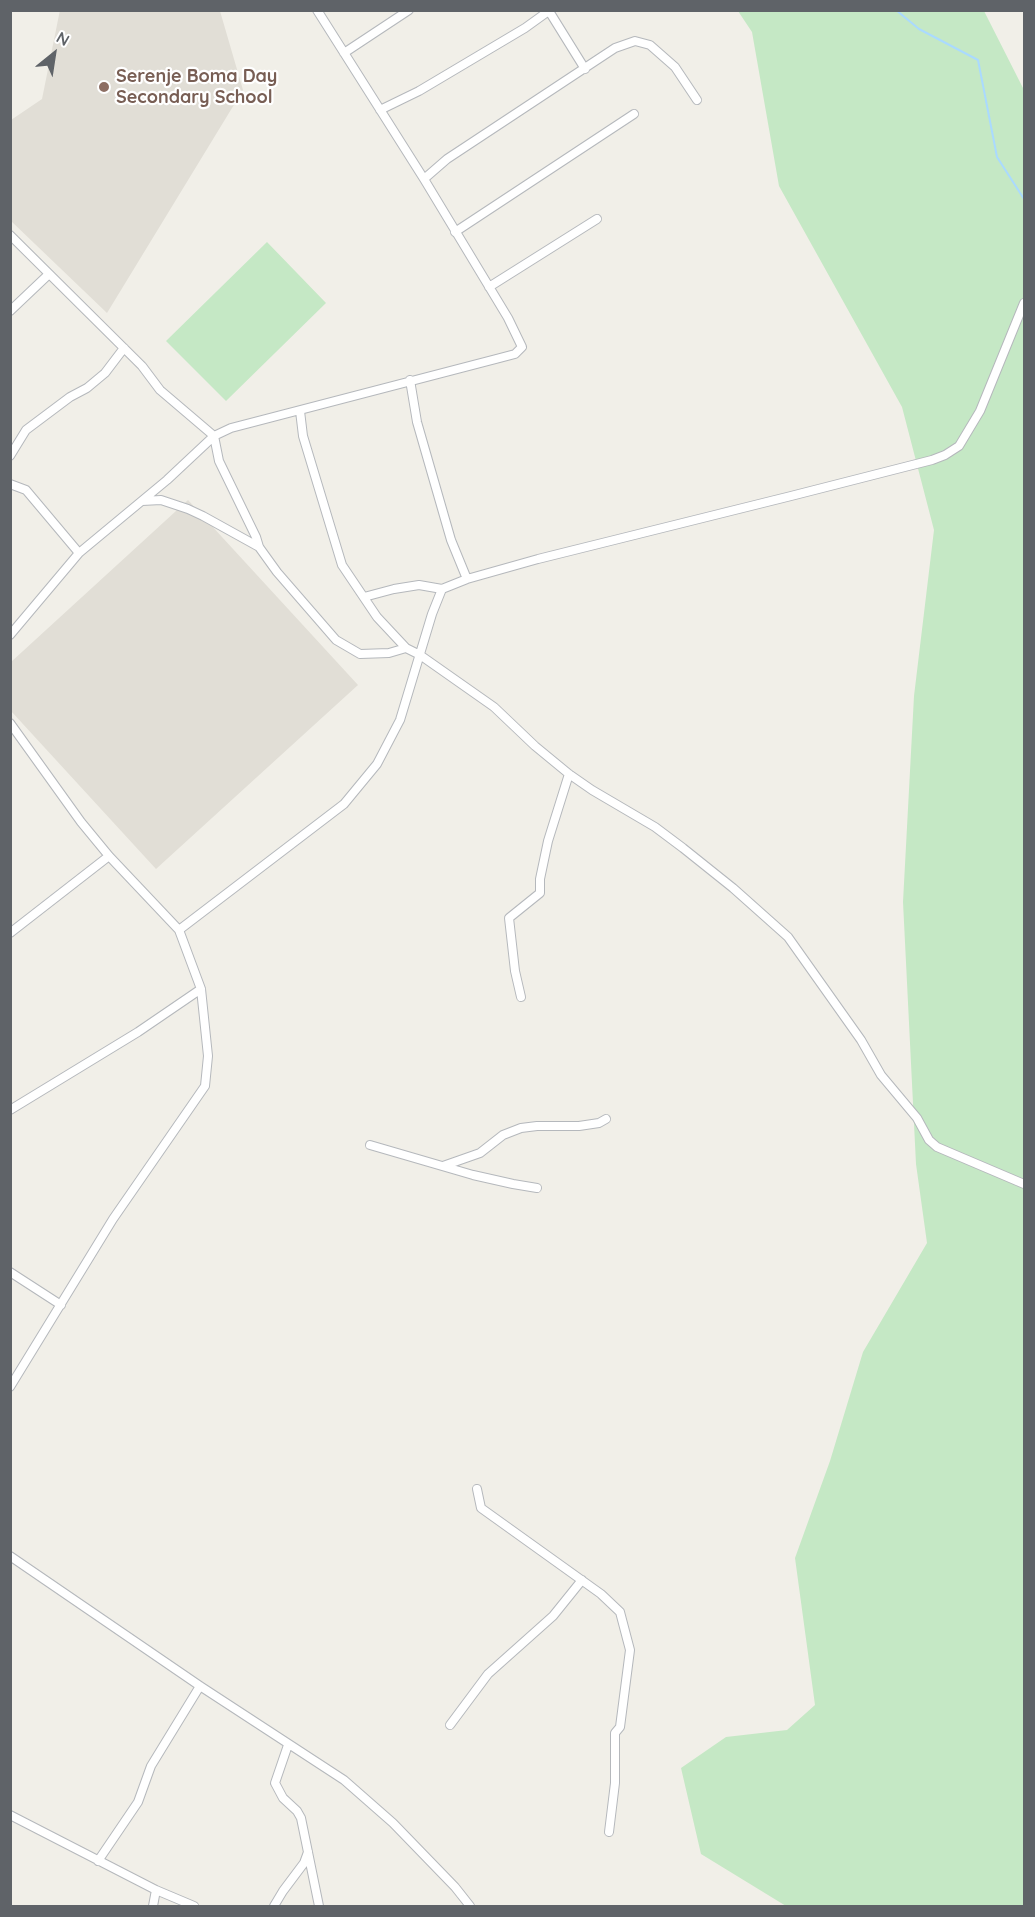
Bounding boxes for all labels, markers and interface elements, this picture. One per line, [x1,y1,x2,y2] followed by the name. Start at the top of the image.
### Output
[24,24,84,84] north arrow
[53,27,73,50] text: N
[116,66,277,109] place label: Serenje Boma Day Secondary School
[97,80,111,94] marker: Serenje Boma Day Secondary School

